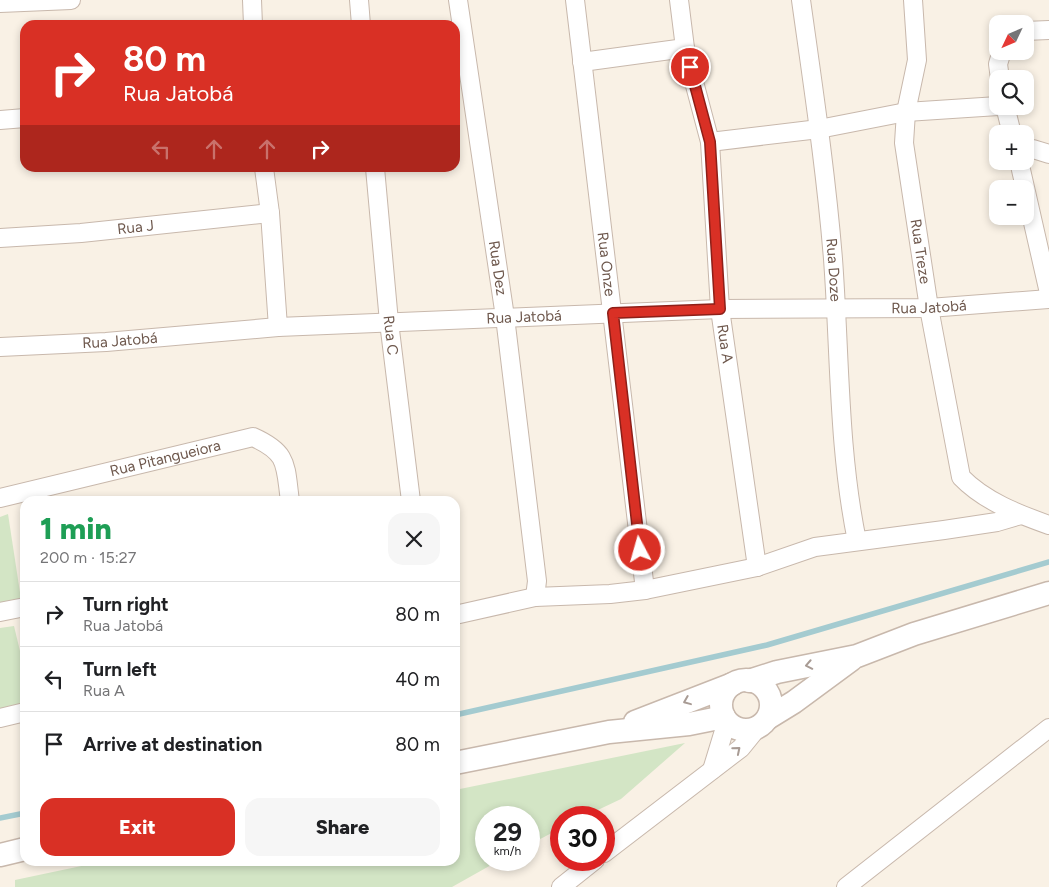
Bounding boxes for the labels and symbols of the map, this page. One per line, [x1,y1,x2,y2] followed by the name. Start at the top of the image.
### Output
[989,15,1034,60] north arrow
[669,46,711,88] pin
[116,216,155,238] street label: Rua J
[907,218,934,285] street label: Rua Treze
[594,231,619,297] street label: Rua Onze
[822,237,845,302] street label: Rua Doze
[485,240,511,297] street label: Rua Dez
[891,296,967,317] street label: Rua Jatobá
[486,306,562,328] street label: Rua Jatobá
[379,315,402,356] street label: Rua C
[713,323,737,364] street label: Rua A
[82,329,158,352] street label: Rua Jatobá
[108,436,222,480] street label: Rua Pitangueiora
[613,523,665,575] position arrow
[805,660,813,670] one-way arrow
[684,695,692,705] one-way arrow
[732,747,741,756] one-way arrow
[550,806,615,871] speed limit sign: 30

